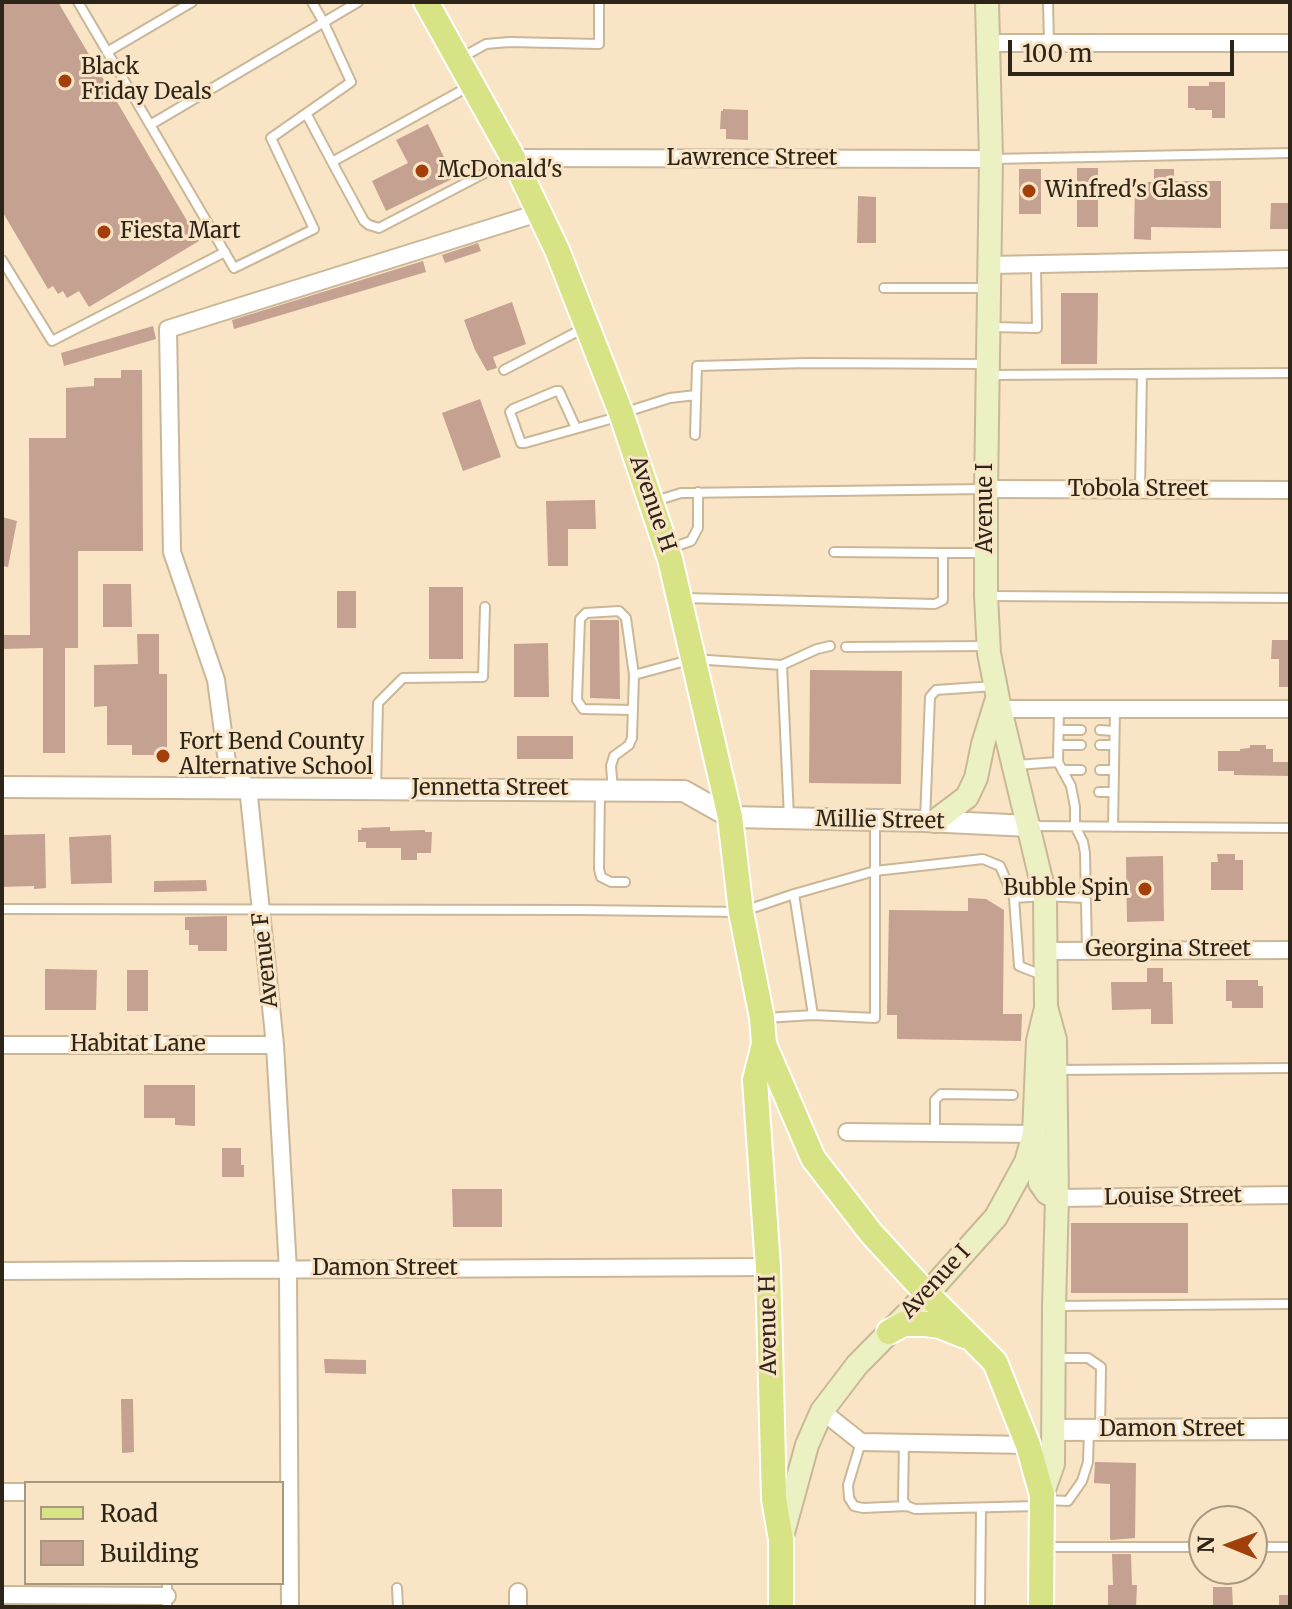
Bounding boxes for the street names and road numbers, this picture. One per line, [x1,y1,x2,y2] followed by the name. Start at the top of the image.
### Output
[667,146,837,172] street label: Lawrence Street
[623,452,681,556] street label: Avenue H
[973,463,999,553] street label: Avenue I
[1068,477,1208,503] street label: Tobola Street
[411,776,569,802] street label: Jennetta Street
[815,807,945,835] street label: Millie Street
[248,911,284,1009] street label: Avenue F
[1085,937,1251,963] street label: Georgina Street
[70,1032,206,1058] street label: Habitat Lane
[1104,1183,1242,1211] street label: Louise Street
[895,1240,977,1324] street label: Avenue I
[312,1256,458,1282] street label: Damon Street
[755,1275,783,1375] street label: Avenue H
[1099,1417,1245,1443] street label: Damon Street

